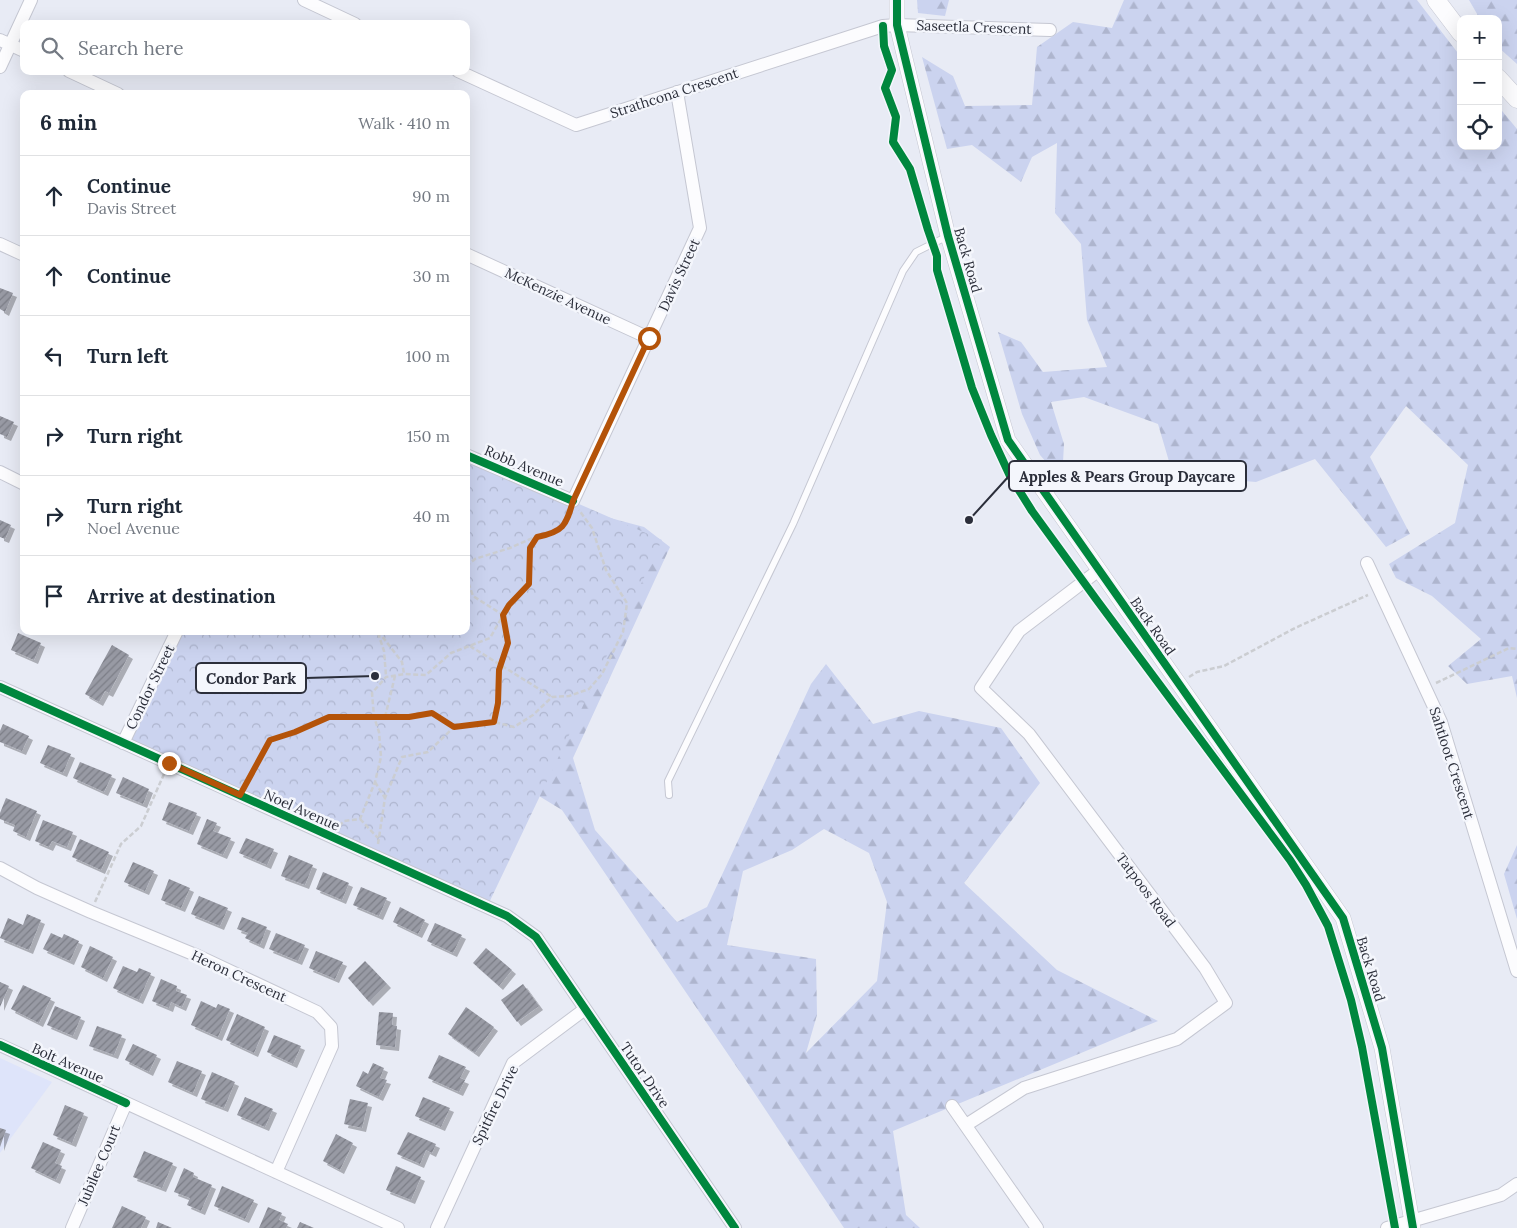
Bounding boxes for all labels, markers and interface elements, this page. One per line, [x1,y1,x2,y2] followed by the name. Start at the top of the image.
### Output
[1457,15,1502,150] map controls
[1457,15,1502,60] button: +
[916,16,1033,38] street label: Saseetla Crescent
[20,20,470,75] search box
[38,34,66,62] icon: search
[78,36,184,60] text: Search here
[1457,60,1502,105] button: −
[608,64,741,122] street label: Strathcona Crescent
[1457,105,1502,150] button: locate
[40,109,97,136] text: 6 min
[358,113,450,133] text: Walk · 410 m
[87,174,171,198] text: Continue
[40,182,68,210] icon: ahead
[412,186,450,206] text: 90 m
[87,198,176,218] text: Davis Street
[950,225,986,295] street label: Back Road
[654,235,704,314] street label: Davis Street
[40,262,68,290] icon: ahead
[502,263,614,329] street label: McKenzie Avenue
[87,264,171,288] text: Continue
[413,266,450,286] text: 30 m
[638,327,661,350] route start
[40,342,68,370] icon: left
[87,344,168,368] text: Turn left
[406,346,450,366] text: 100 m
[40,422,68,450] icon: right
[87,424,183,448] text: Turn right
[407,426,450,446] text: 150 m
[482,441,567,491] street label: Robb Avenue
[1009,461,1246,491] callout: Apples & Pears Group Daycare
[1019,467,1235,486] text: Apples & Pears Group Daycare
[87,494,183,518] text: Turn right
[40,502,68,530] icon: right
[413,506,450,526] text: 40 m
[87,518,180,538] text: Noel Avenue
[40,582,68,610] icon: arrive
[87,584,276,608] text: Arrive at destination
[1126,593,1180,659] street label: Back Road
[122,641,179,733] street label: Condor Street
[196,663,306,693] callout: Condor Park
[206,669,296,688] text: Condor Park
[1425,705,1479,822] street label: Sahtloot Crescent
[158,752,181,775] route end
[261,785,343,835] street label: Noel Avenue
[1112,849,1180,931] street label: Tatpoos Road
[1353,934,1389,1004] street label: Back Road
[188,946,290,1006] street label: Heron Crescent
[29,1039,107,1087] street label: Bolt Avenue
[616,1039,674,1112] street label: Tutor Drive
[468,1062,522,1148] street label: Spitfire Drive
[73,1121,124,1209] street label: Jubilee Court

